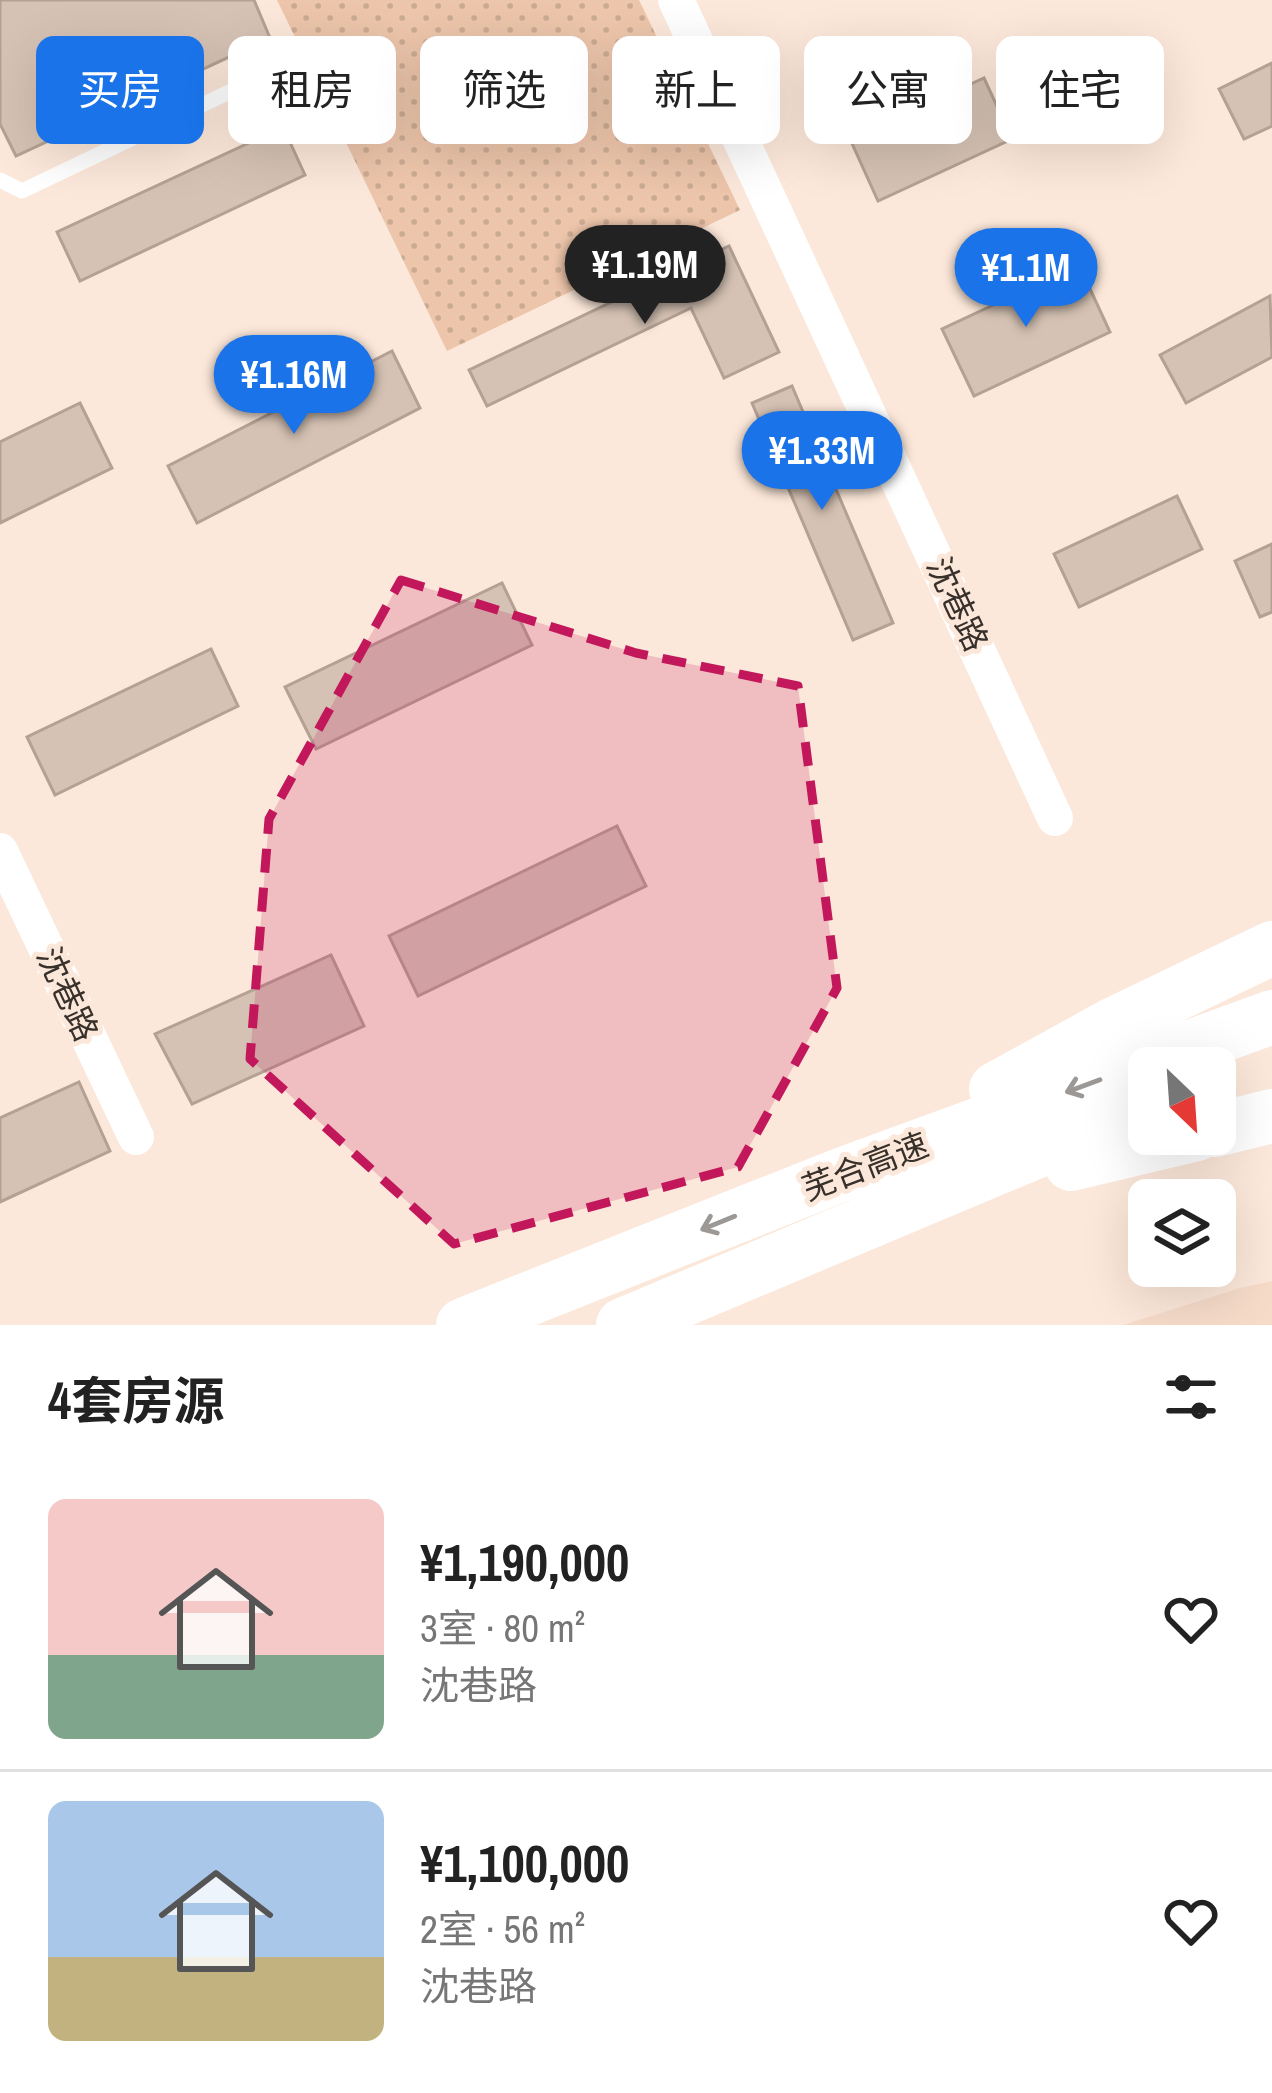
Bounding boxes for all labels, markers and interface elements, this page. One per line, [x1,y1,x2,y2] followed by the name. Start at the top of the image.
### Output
[36,36,204,144] chip: 买房
[228,36,396,144] chip: 租房
[420,36,588,144] chip: 筛选
[612,36,780,144] chip: 新上
[804,36,972,144] chip: 公寓
[996,36,1164,144] chip: 住宅
[547,225,743,327] pin: ¥1.19M
[942,228,1110,330] pin: ¥1.1M
[592,238,698,290] text: ¥1.19M
[982,241,1070,293] text: ¥1.1M
[196,335,392,437] pin: ¥1.16M
[241,348,347,400] text: ¥1.16M
[724,411,920,513] pin: ¥1.33M
[769,424,875,476] text: ¥1.33M
[917,550,999,658] street label: 沈巷路
[27,940,109,1048] street label: 沈巷路
[1128,1047,1236,1155] north arrow
[1128,1047,1236,1287] map controls
[1065,1077,1102,1098] one-way arrow
[795,1122,935,1210] street label: 芜合高速
[1128,1179,1236,1287] button: layers
[701,1214,738,1235] one-way arrow
[1158,1364,1224,1430] icon: filters
[48,1366,224,1435] text: 4套房源
[420,1528,629,1597] text: ¥1,190,000
[144,1547,288,1691] icon: home
[1158,1586,1224,1652] icon: heart
[420,1602,585,1654] text: 3室 · 80 m²
[420,1659,537,1711] text: 沈巷路
[420,1829,629,1898] text: ¥1,100,000
[144,1849,288,1993] icon: home
[1158,1888,1224,1954] icon: heart
[420,1903,585,1955] text: 2室 · 56 m²
[420,1960,537,2012] text: 沈巷路

